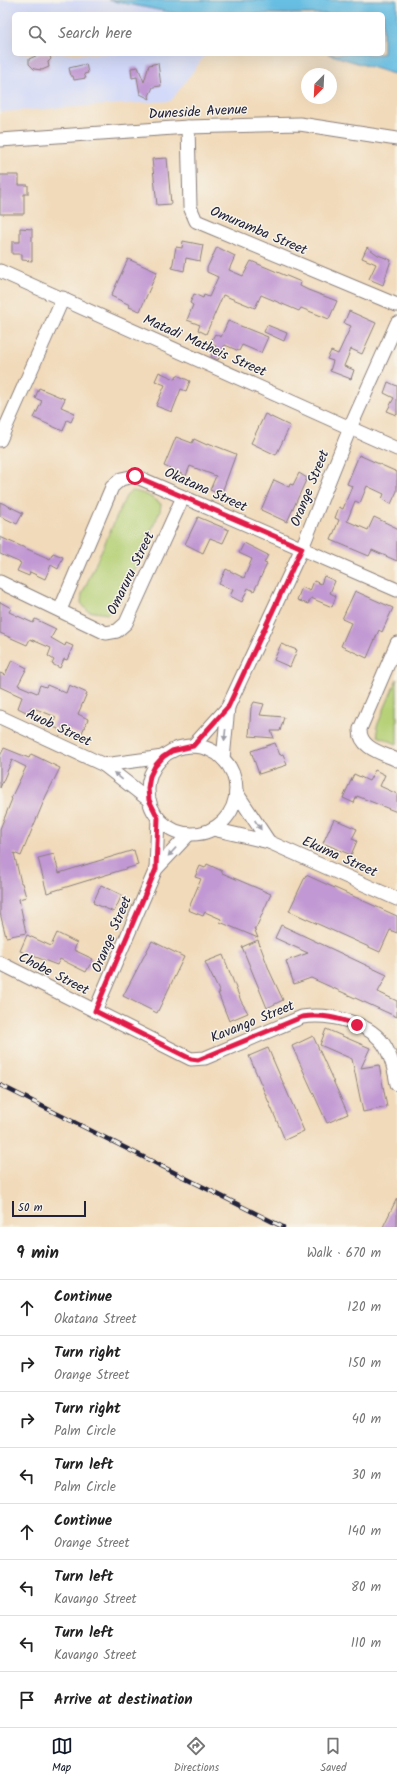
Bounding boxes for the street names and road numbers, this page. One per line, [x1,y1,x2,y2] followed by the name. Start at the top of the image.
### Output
[148,98,249,126] street label: Duneside Avenue
[207,201,311,262] street label: Omuramba Street
[139,309,270,383] street label: Matadi Matheis Street
[284,446,336,530] street label: Orange Street
[161,462,251,518] street label: Okatana Street
[101,528,161,619] street label: Omaruru Street
[22,703,95,753] street label: Auob Street
[298,831,381,884] street label: Ekuma Street
[86,892,138,976] street label: Orange Street
[14,947,93,1001] street label: Chobe Street
[207,995,298,1049] street label: Kavango Street

